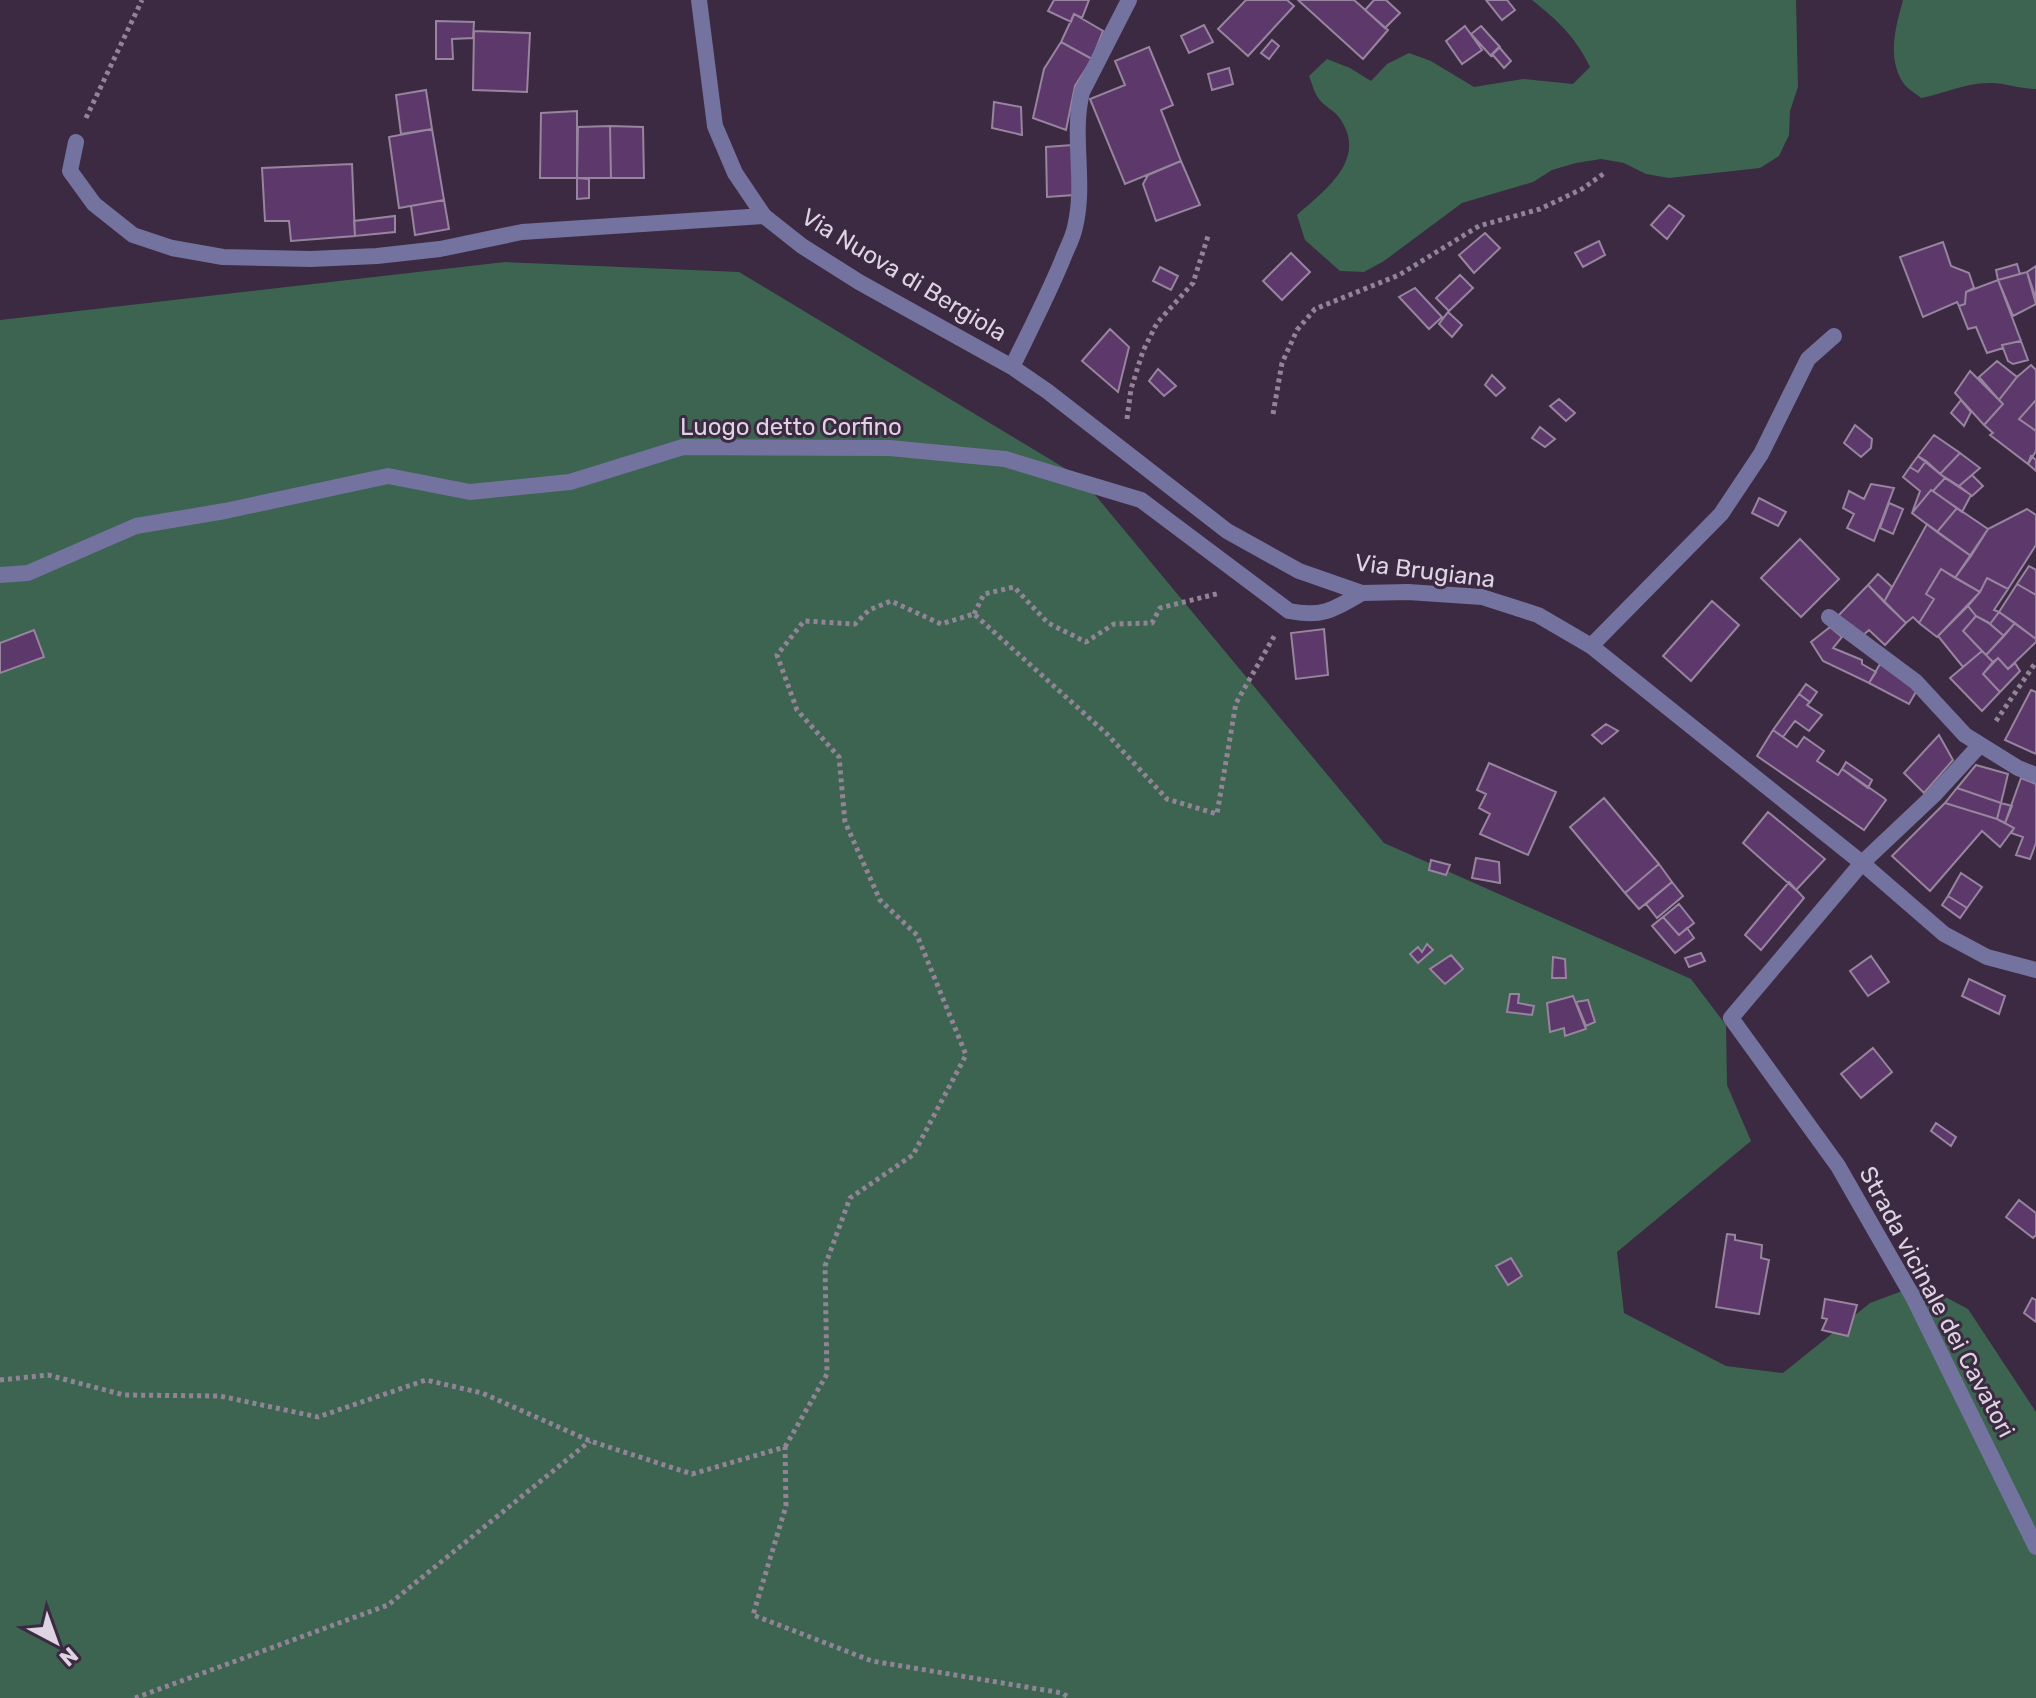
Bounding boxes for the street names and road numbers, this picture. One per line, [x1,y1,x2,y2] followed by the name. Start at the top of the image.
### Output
[796,203,1012,347] street label: Via Nuova di Bergiola
[680,413,902,441] street label: Luogo detto Corfino
[1353,548,1497,594] street label: Via Brugiana
[1854,1162,2020,1442] street label: Strada vicinale dei Cavatori

